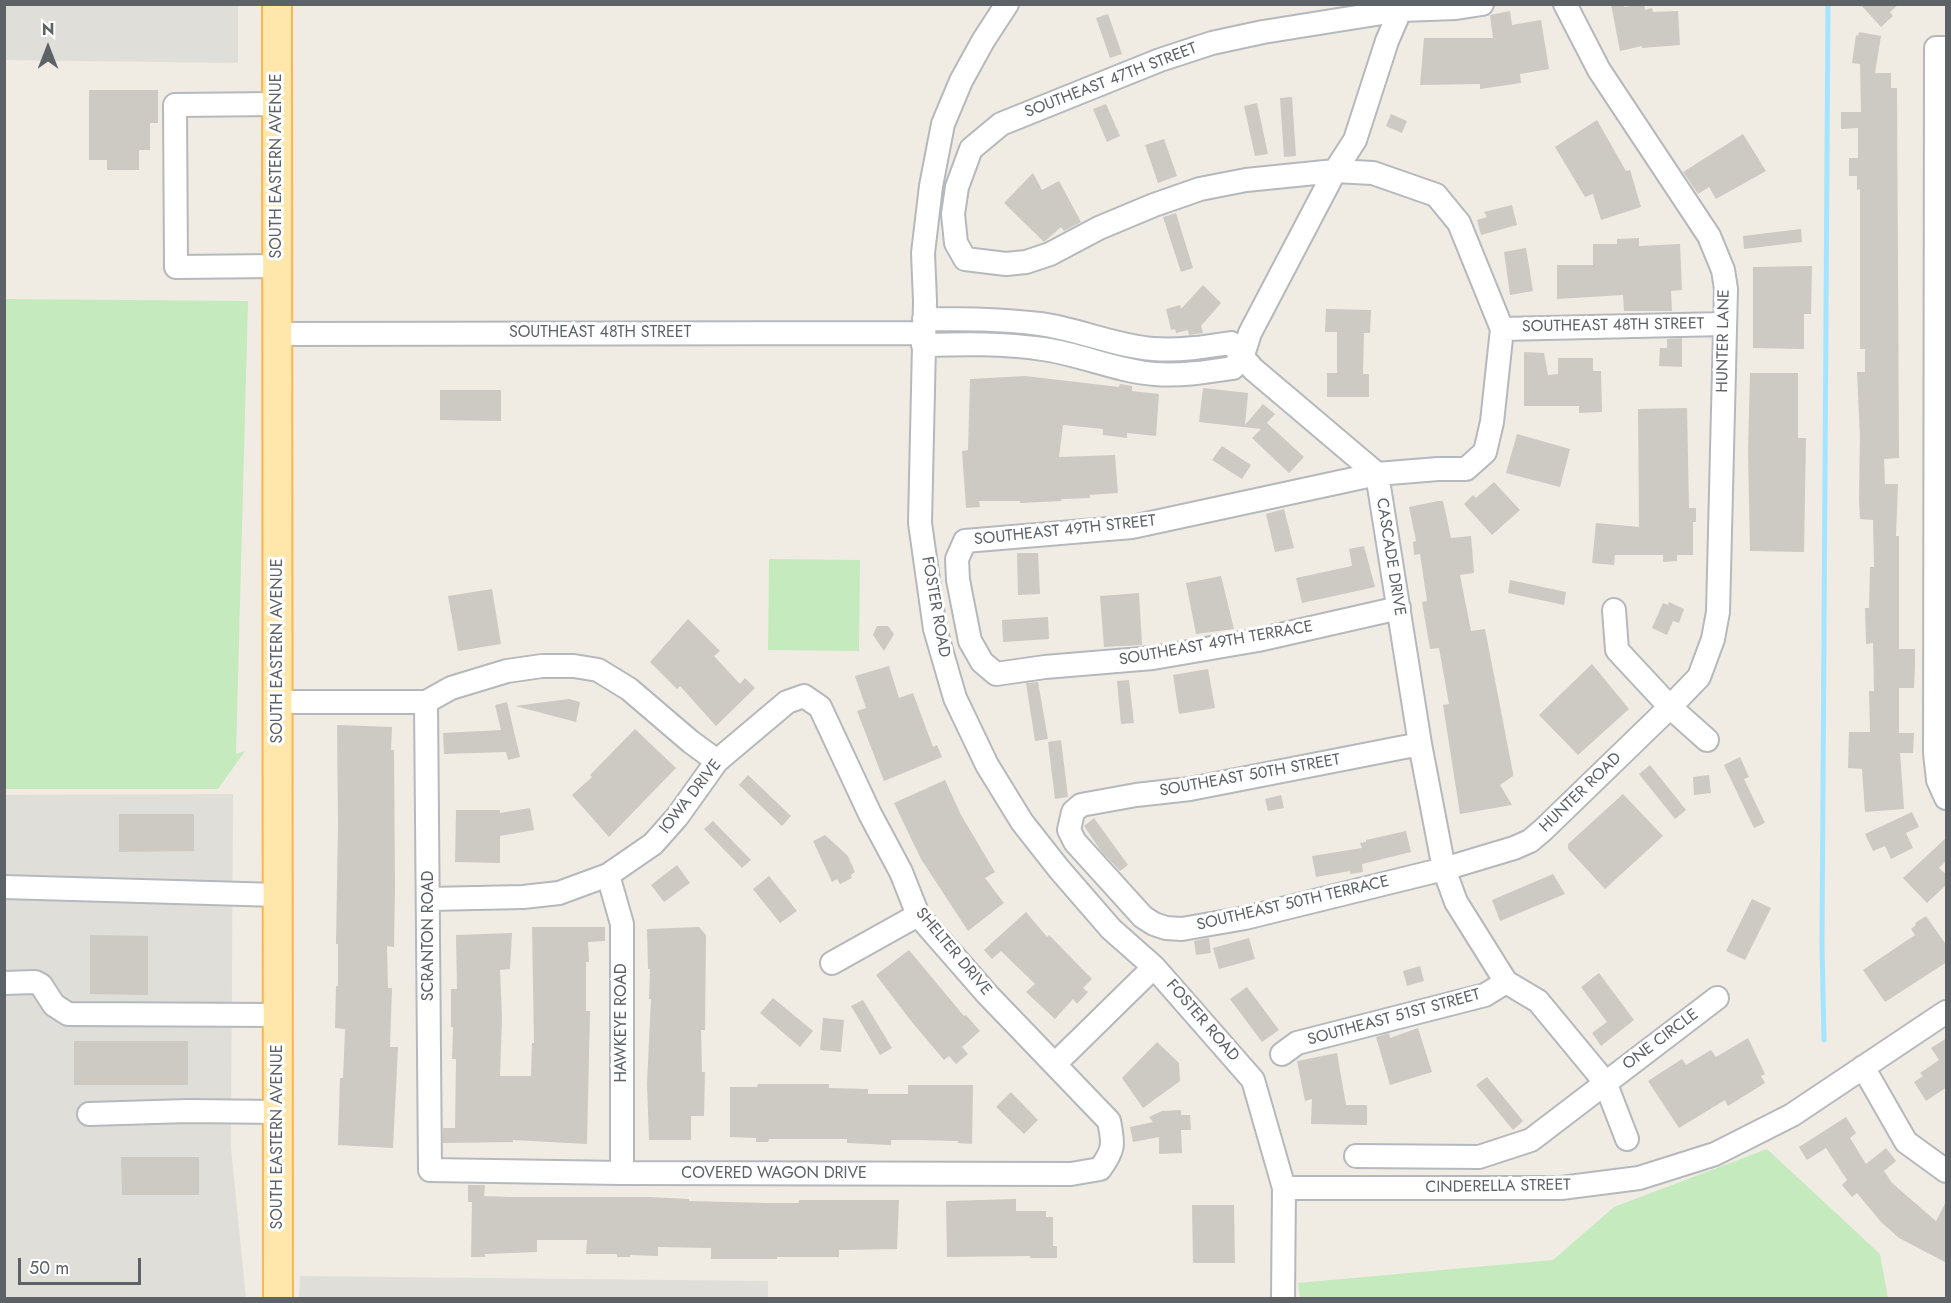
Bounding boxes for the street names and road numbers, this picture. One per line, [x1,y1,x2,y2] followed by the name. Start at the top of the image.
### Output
[1022,39,1200,123] street label: SOUTHEAST 47TH STREET
[267,73,287,259] street label: SOUTH EASTERN AVENUE
[1714,289,1734,393] street label: HUNTER LANE
[1522,315,1704,337] street label: SOUTHEAST 48TH STREET
[509,323,691,343] street label: SOUTHEAST 48TH STREET
[1371,497,1409,617] street label: CASCADE DRIVE
[973,512,1157,550] street label: SOUTHEAST 49TH STREET
[917,555,953,659] street label: FOSTER ROAD
[268,558,288,744] street label: SOUTH EASTERN AVENUE
[1118,617,1314,671] street label: SOUTHEAST 49TH TERRACE
[1536,749,1626,837] street label: HUNTER ROAD
[1158,751,1342,801] street label: SOUTHEAST 50TH STREET
[656,756,726,838] street label: IOWA DRIVE
[419,871,439,1001] street label: SCRANTON ROAD
[1195,872,1391,936] street label: SOUTHEAST 50TH TERRACE
[911,904,995,1000] street label: SHELTER DRIVE
[612,963,632,1083] street label: HAWKEYE ROAD
[1161,976,1243,1066] street label: FOSTER ROAD
[1305,986,1483,1050] street label: SOUTHEAST 51ST STREET
[1620,1005,1702,1075] street label: ONE CIRCLE
[268,1044,288,1230] street label: SOUTH EASTERN AVENUE
[681,1164,867,1184] street label: COVERED WAGON DRIVE
[1425,1176,1571,1198] street label: CINDERELLA STREET

